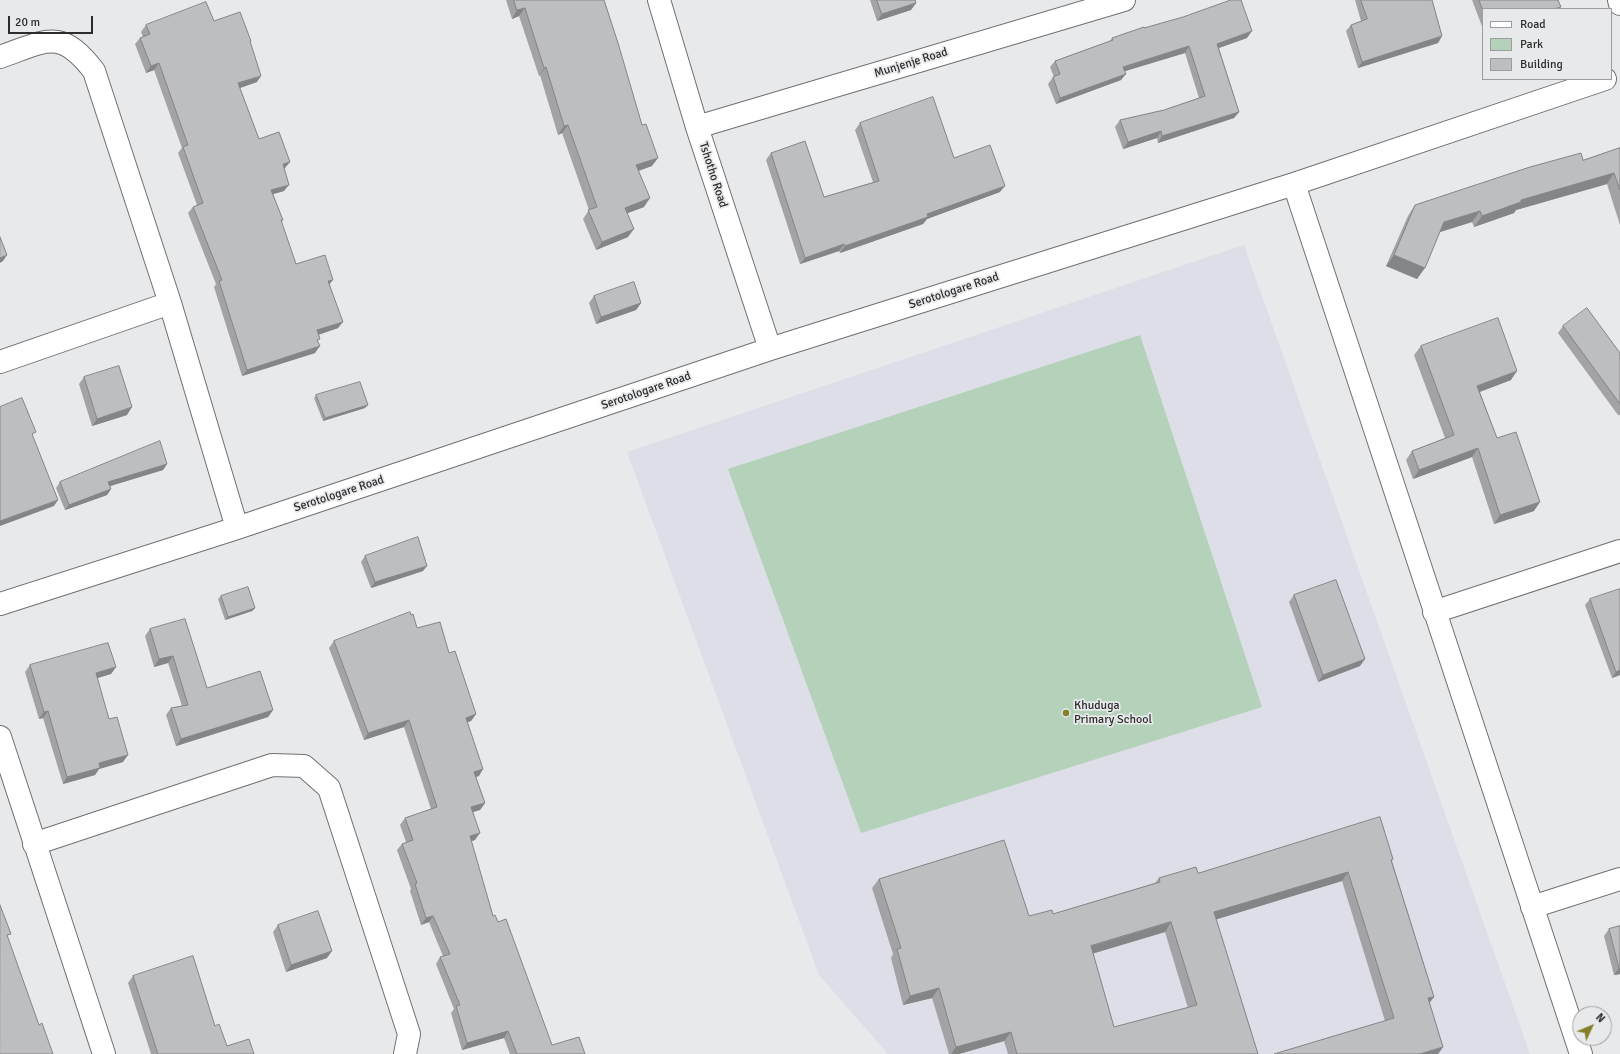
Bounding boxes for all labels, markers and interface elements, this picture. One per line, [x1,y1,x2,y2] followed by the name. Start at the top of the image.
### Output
[10,8,95,34] scale bar
[1482,8,1612,80] legend
[15,15,40,30] text: 20 m
[1520,17,1546,32] text: Road
[1520,37,1543,52] text: Park
[872,45,950,81] street label: Munjenje Road
[1520,57,1563,72] text: Building
[696,140,730,210] street label: Tshotho Road
[907,270,1001,312] street label: Serotologare Road
[599,369,693,413] street label: Serotologare Road
[292,473,386,515] street label: Serotologare Road
[1074,699,1152,727] place label: Khuduga Primary School
[1061,708,1071,718] marker: Khuduga Primary School
[1572,1006,1612,1046] north arrow
[1593,1011,1608,1025] text: N

